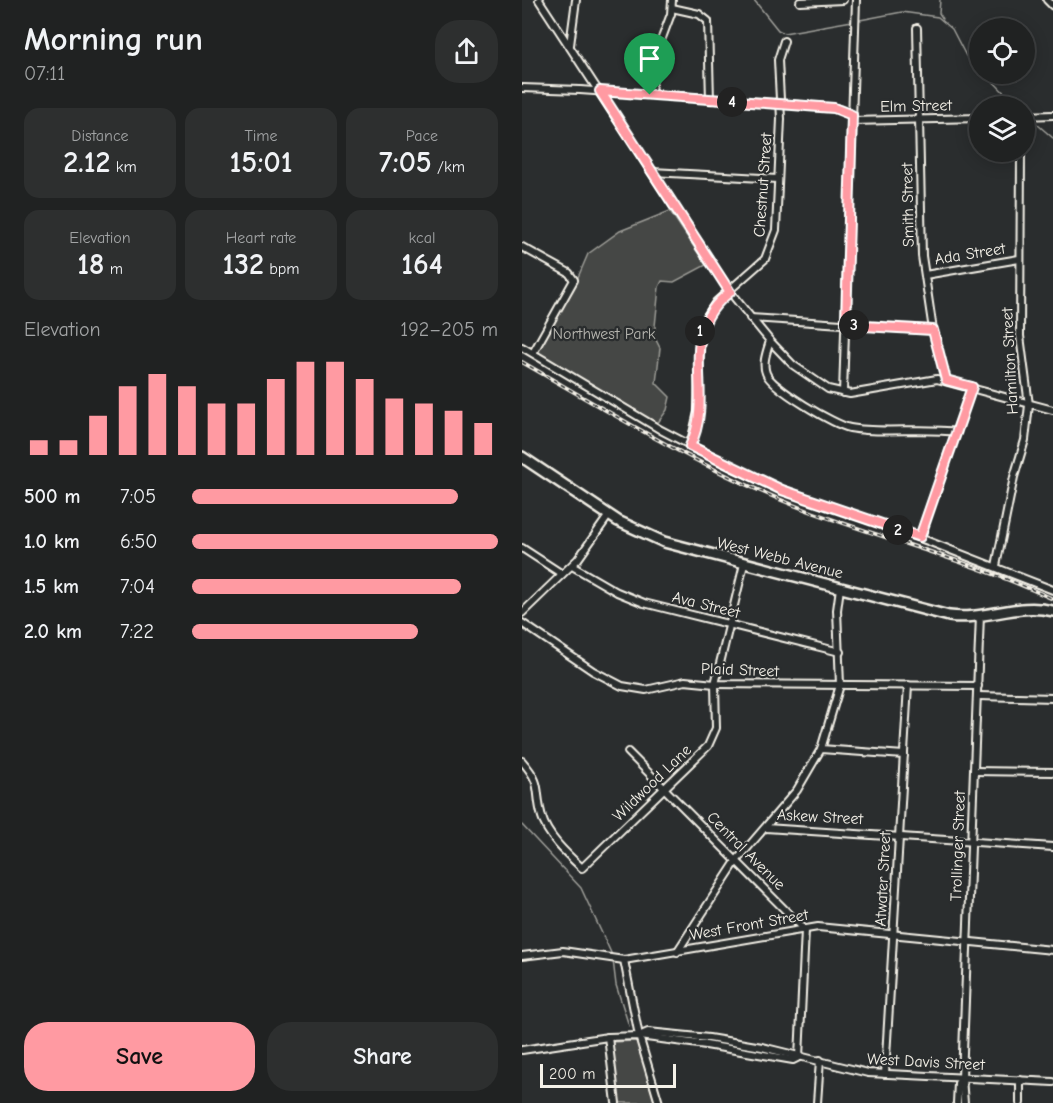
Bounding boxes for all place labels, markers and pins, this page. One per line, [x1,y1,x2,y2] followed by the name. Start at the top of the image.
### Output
[624,33,675,95] pin
[717,87,747,117] pin: 4
[839,310,869,340] pin: 3
[685,316,715,346] pin: 1
[883,515,913,545] pin: 2

